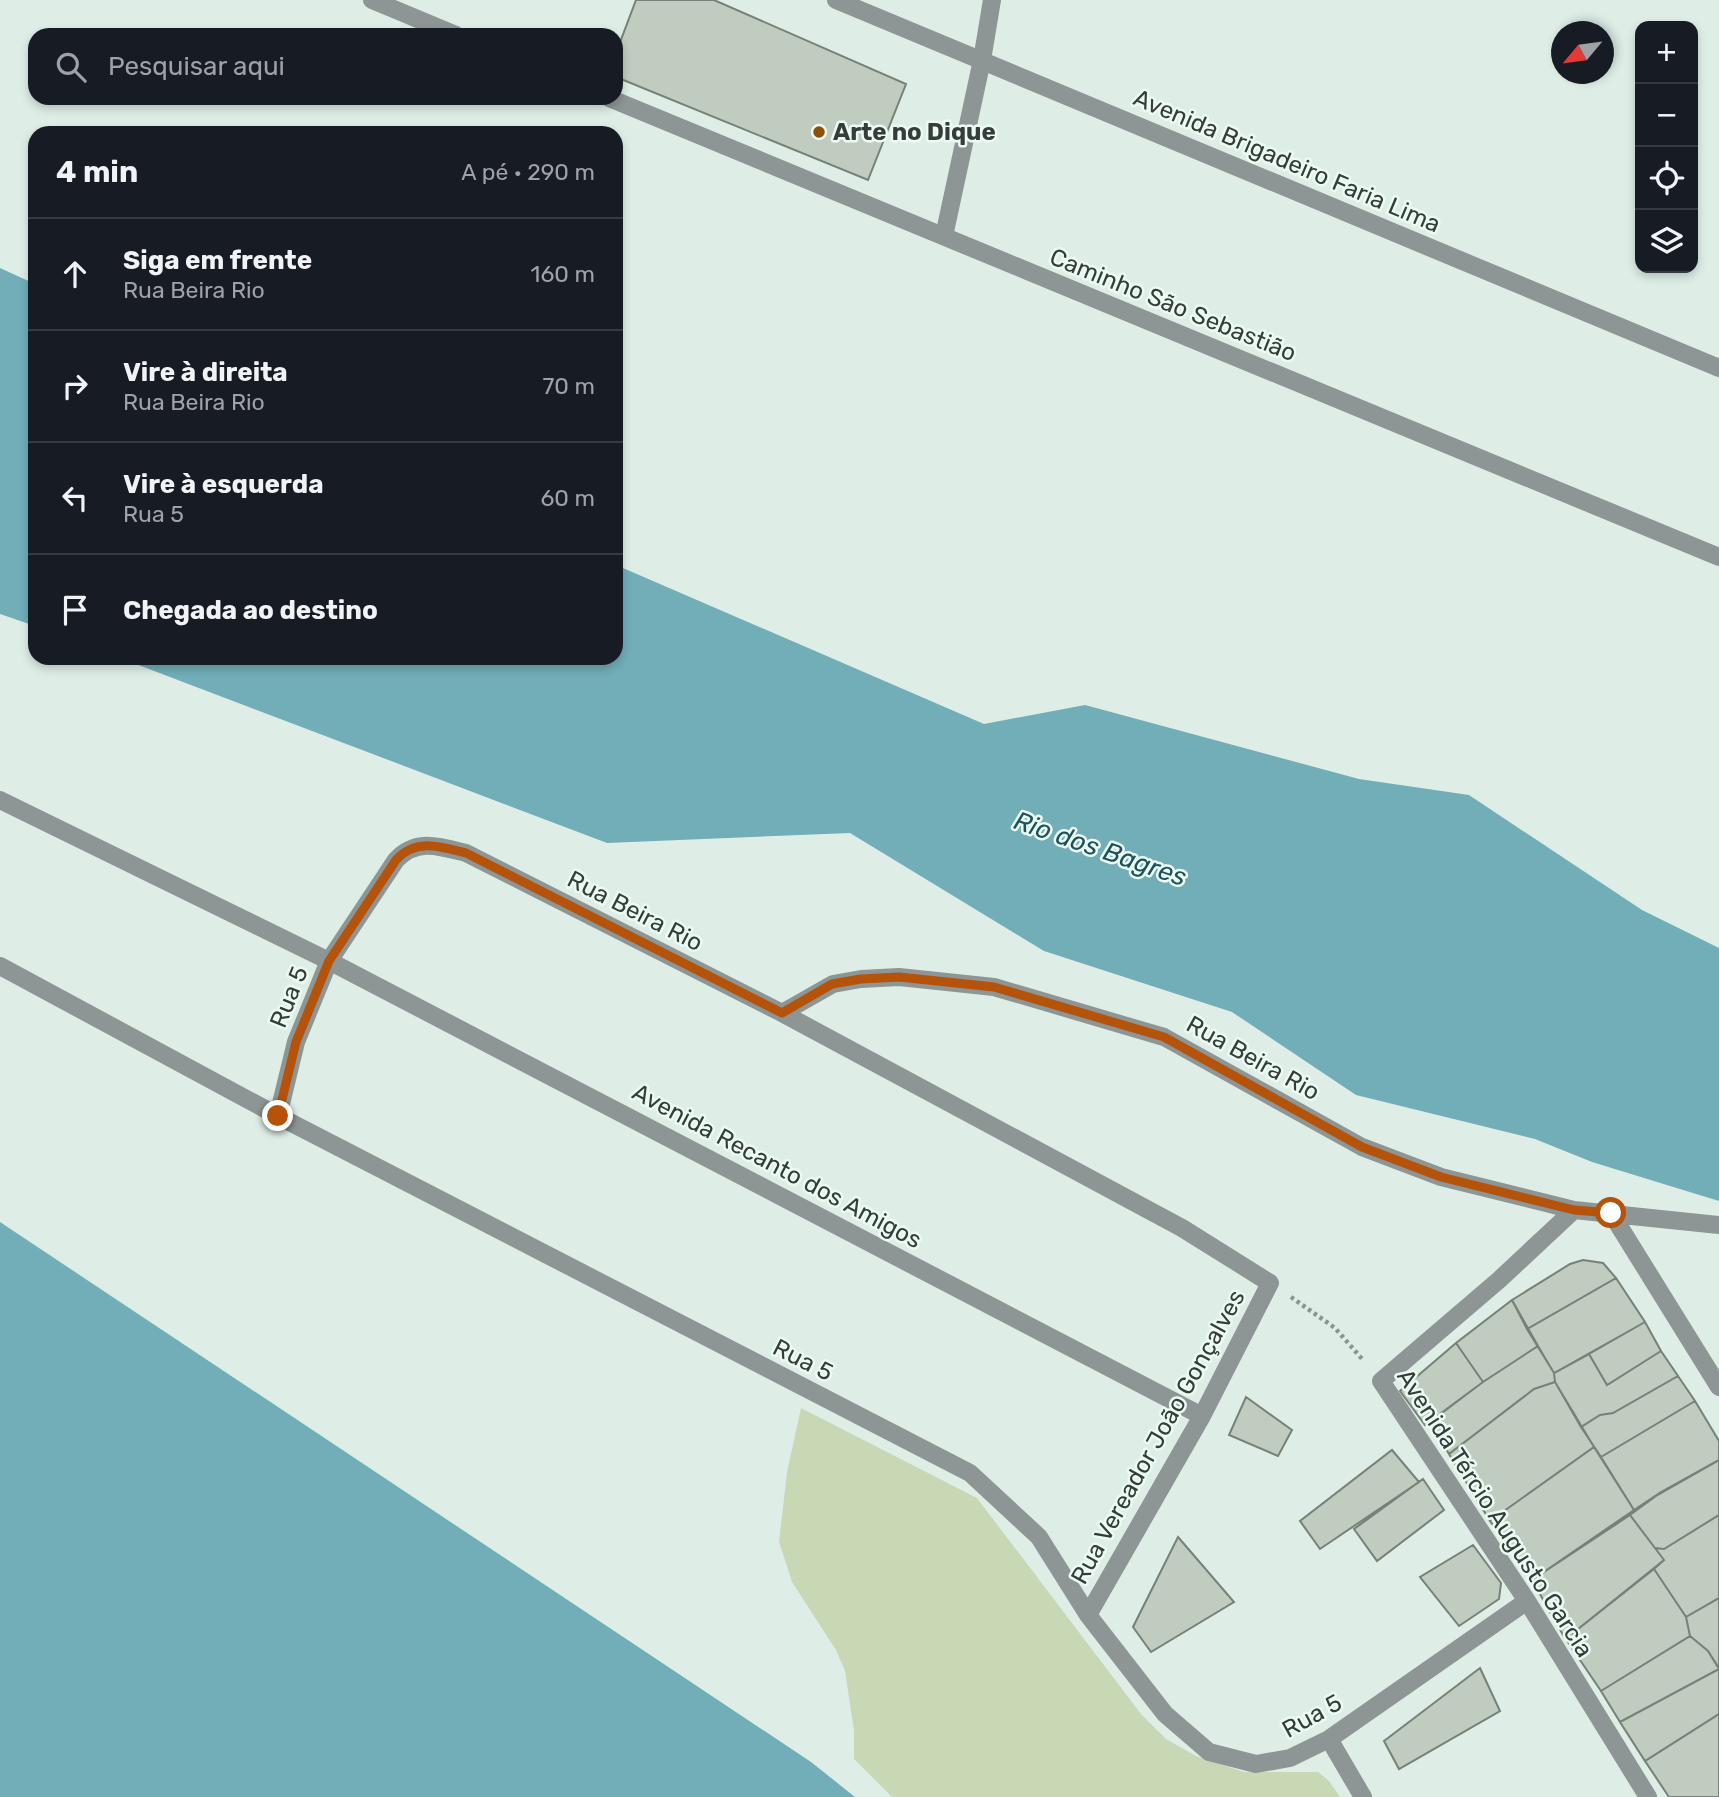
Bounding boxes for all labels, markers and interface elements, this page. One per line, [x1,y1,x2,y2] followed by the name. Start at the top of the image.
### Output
[1551,21,1614,84] north arrow
[1635,21,1698,273] map controls
[1635,21,1698,84] button: +
[28,28,623,105] search box
[52,48,90,86] icon: search
[108,51,285,82] text: Pesquisar aqui
[1129,84,1445,238] street label: Avenida Brigadeiro Faria Lima
[1635,84,1698,147] button: −
[833,118,996,146] place label: Arte no Dique
[811,124,827,140] marker: Arte no Dique
[1635,147,1698,210] button: locate
[56,154,138,190] text: 4 min
[461,158,595,186] text: A pé · 290 m
[1635,210,1698,273] button: layers
[1046,243,1300,367] street label: Caminho São Sebastião
[123,245,312,276] text: Siga em frente
[56,255,94,293] icon: ahead
[531,260,595,288] text: 160 m
[123,276,265,304] text: Rua Beira Rio
[123,357,288,388] text: Vire à direita
[56,367,94,405] icon: right
[543,372,595,400] text: 70 m
[123,388,265,416] text: Rua Beira Rio
[123,469,324,500] text: Vire à esquerda
[56,479,94,517] icon: left
[540,484,595,512] text: 60 m
[123,500,184,528] text: Rua 5
[56,591,94,629] icon: arrive
[123,595,378,626] text: Chegada ao destino
[1010,805,1190,893] water label: Rio dos Bagres
[563,865,707,957] street label: Rua Beira Rio
[264,962,314,1032] street label: Rua 5
[1182,1010,1324,1106] street label: Rua Beira Rio
[628,1078,926,1254] street label: Avenida Recanto dos Amigos
[262,1100,293,1131] route end
[1595,1197,1626,1228] route start
[1065,1285,1251,1589] street label: Rua Vereador João Gonçalves
[768,1333,838,1387] street label: Rua 5
[1391,1364,1599,1662] street label: Avenida Tércio Augusto Garcia
[1277,1688,1347,1744] street label: Rua 5

